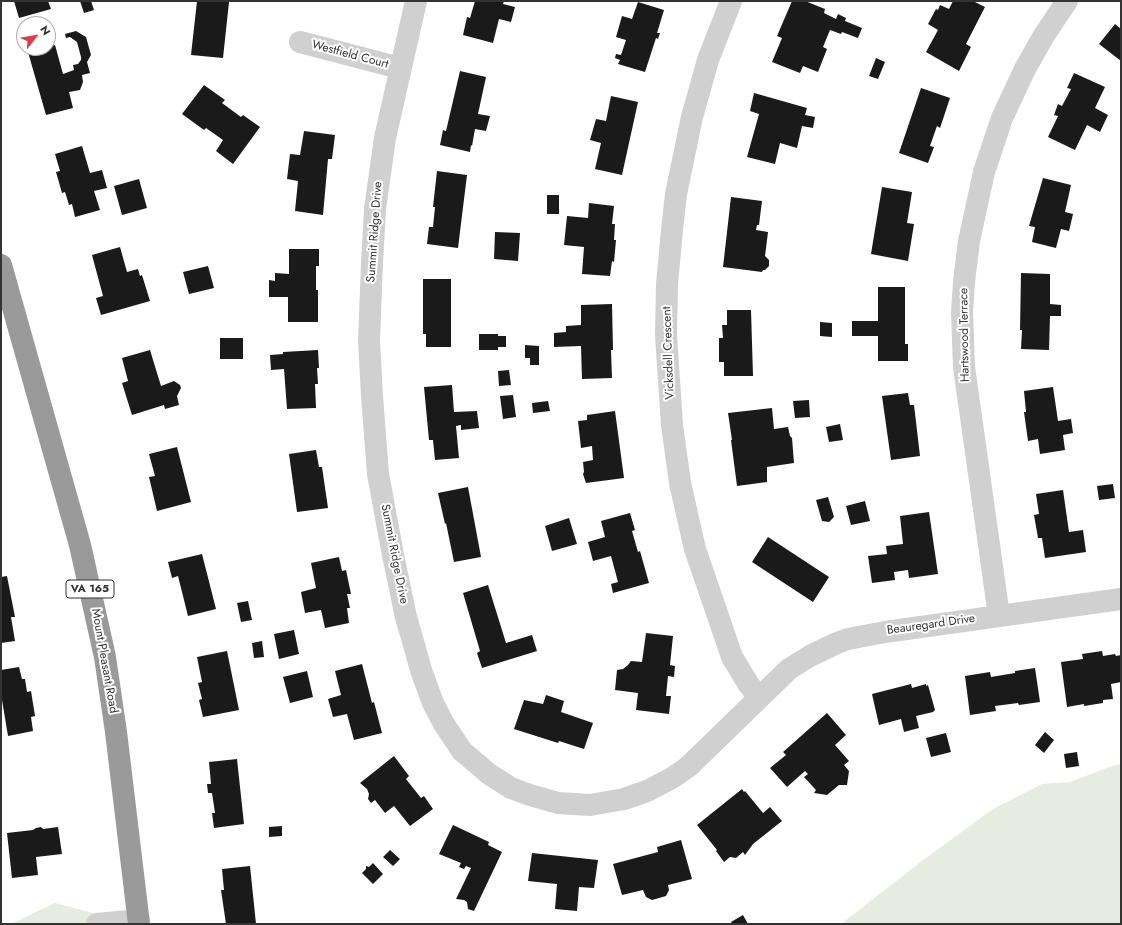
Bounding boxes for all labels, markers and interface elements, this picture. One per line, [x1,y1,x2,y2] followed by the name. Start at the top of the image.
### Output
[16,16,56,56] north arrow
[36,22,55,38] text: N
[310,38,390,72] street label: Westfield Court
[364,181,386,283] street label: Summit Ridge Drive
[957,288,973,382] street label: Hartswood Terrace
[660,306,678,400] street label: Vicksdell Crescent
[377,503,411,605] street label: Summit Ridge Drive
[66,580,114,598] road number: VA 165
[88,608,120,714] street label: Mount Pleasant Road
[886,612,976,638] street label: Beauregard Drive

